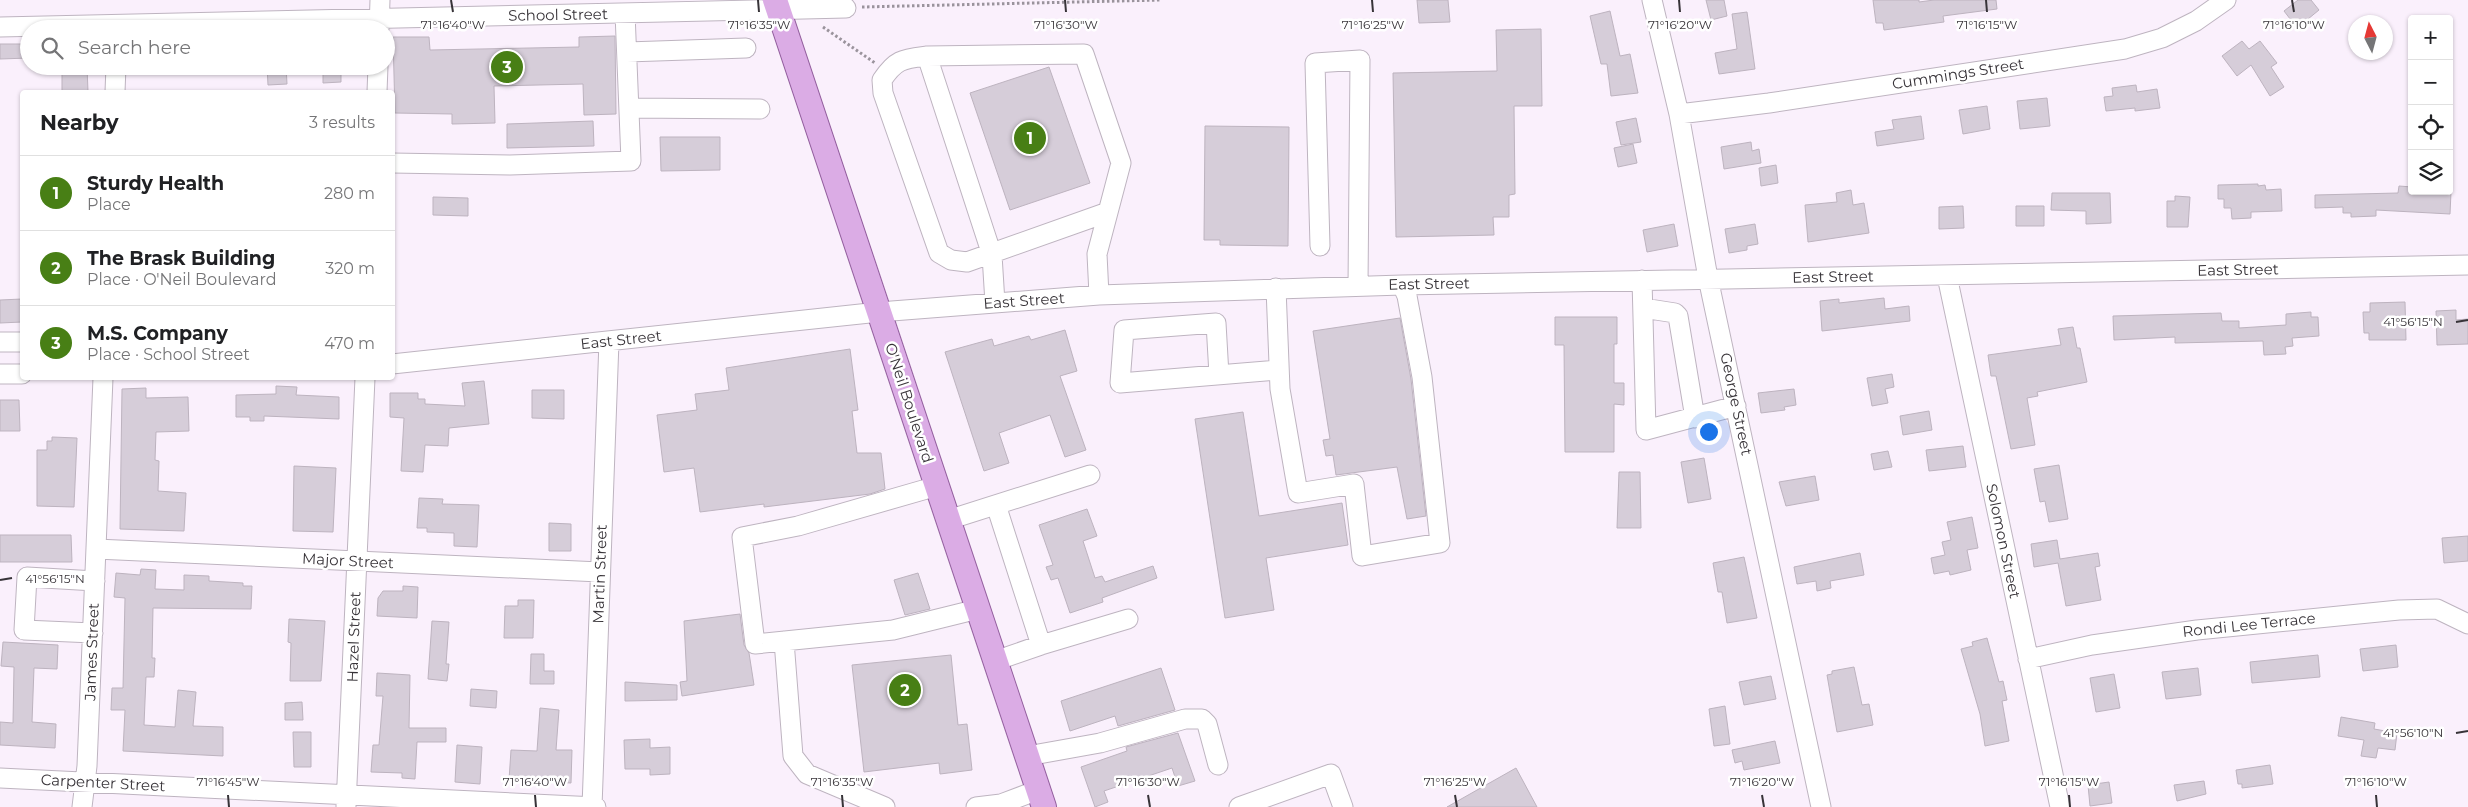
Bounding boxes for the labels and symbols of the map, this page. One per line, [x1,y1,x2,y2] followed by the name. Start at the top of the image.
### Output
[508,4,608,25] street label: School Street
[2348,15,2393,60] north arrow
[421,17,485,32] text: 71°16'40"W
[728,17,790,32] text: 71°16'35"W
[1034,17,1098,32] text: 71°16'30"W
[1342,17,1404,32] text: 71°16'25"W
[1648,17,1712,32] text: 71°16'20"W
[1957,17,2017,32] text: 71°16'15"W
[2263,17,2325,32] text: 71°16'10"W
[491,48,523,86] pin: 3
[1891,54,2025,93] street label: Cummings Street
[1014,119,1046,157] pin: 1
[2197,259,2279,280] street label: East Street
[1792,266,1874,287] street label: East Street
[1388,273,1470,294] street label: East Street
[983,288,1065,313] street label: East Street
[2383,314,2443,329] text: 41°56'15"N
[579,326,662,353] street label: East Street
[881,340,938,465] street label: O'Neil Boulevard
[1716,351,1757,457] street label: George Street
[1696,419,1722,445] your location
[1982,482,2025,600] street label: Solomon Street
[588,524,611,624] street label: Martin Street
[302,549,394,572] street label: Major Street
[25,571,85,586] text: 41°56'15"N
[342,591,365,683] street label: Hazel Street
[80,603,103,702] street label: James Street
[2181,608,2316,641] street label: Rondi Lee Terrace
[889,671,921,709] pin: 2
[2383,725,2443,740] text: 41°56'10"N
[40,770,166,795] street label: Carpenter Street
[196,774,260,789] text: 71°16'45"W
[503,774,567,789] text: 71°16'40"W
[811,774,873,789] text: 71°16'35"W
[1116,774,1180,789] text: 71°16'30"W
[1424,774,1486,789] text: 71°16'25"W
[1730,774,1794,789] text: 71°16'20"W
[2039,774,2099,789] text: 71°16'15"W
[2345,774,2407,789] text: 71°16'10"W

